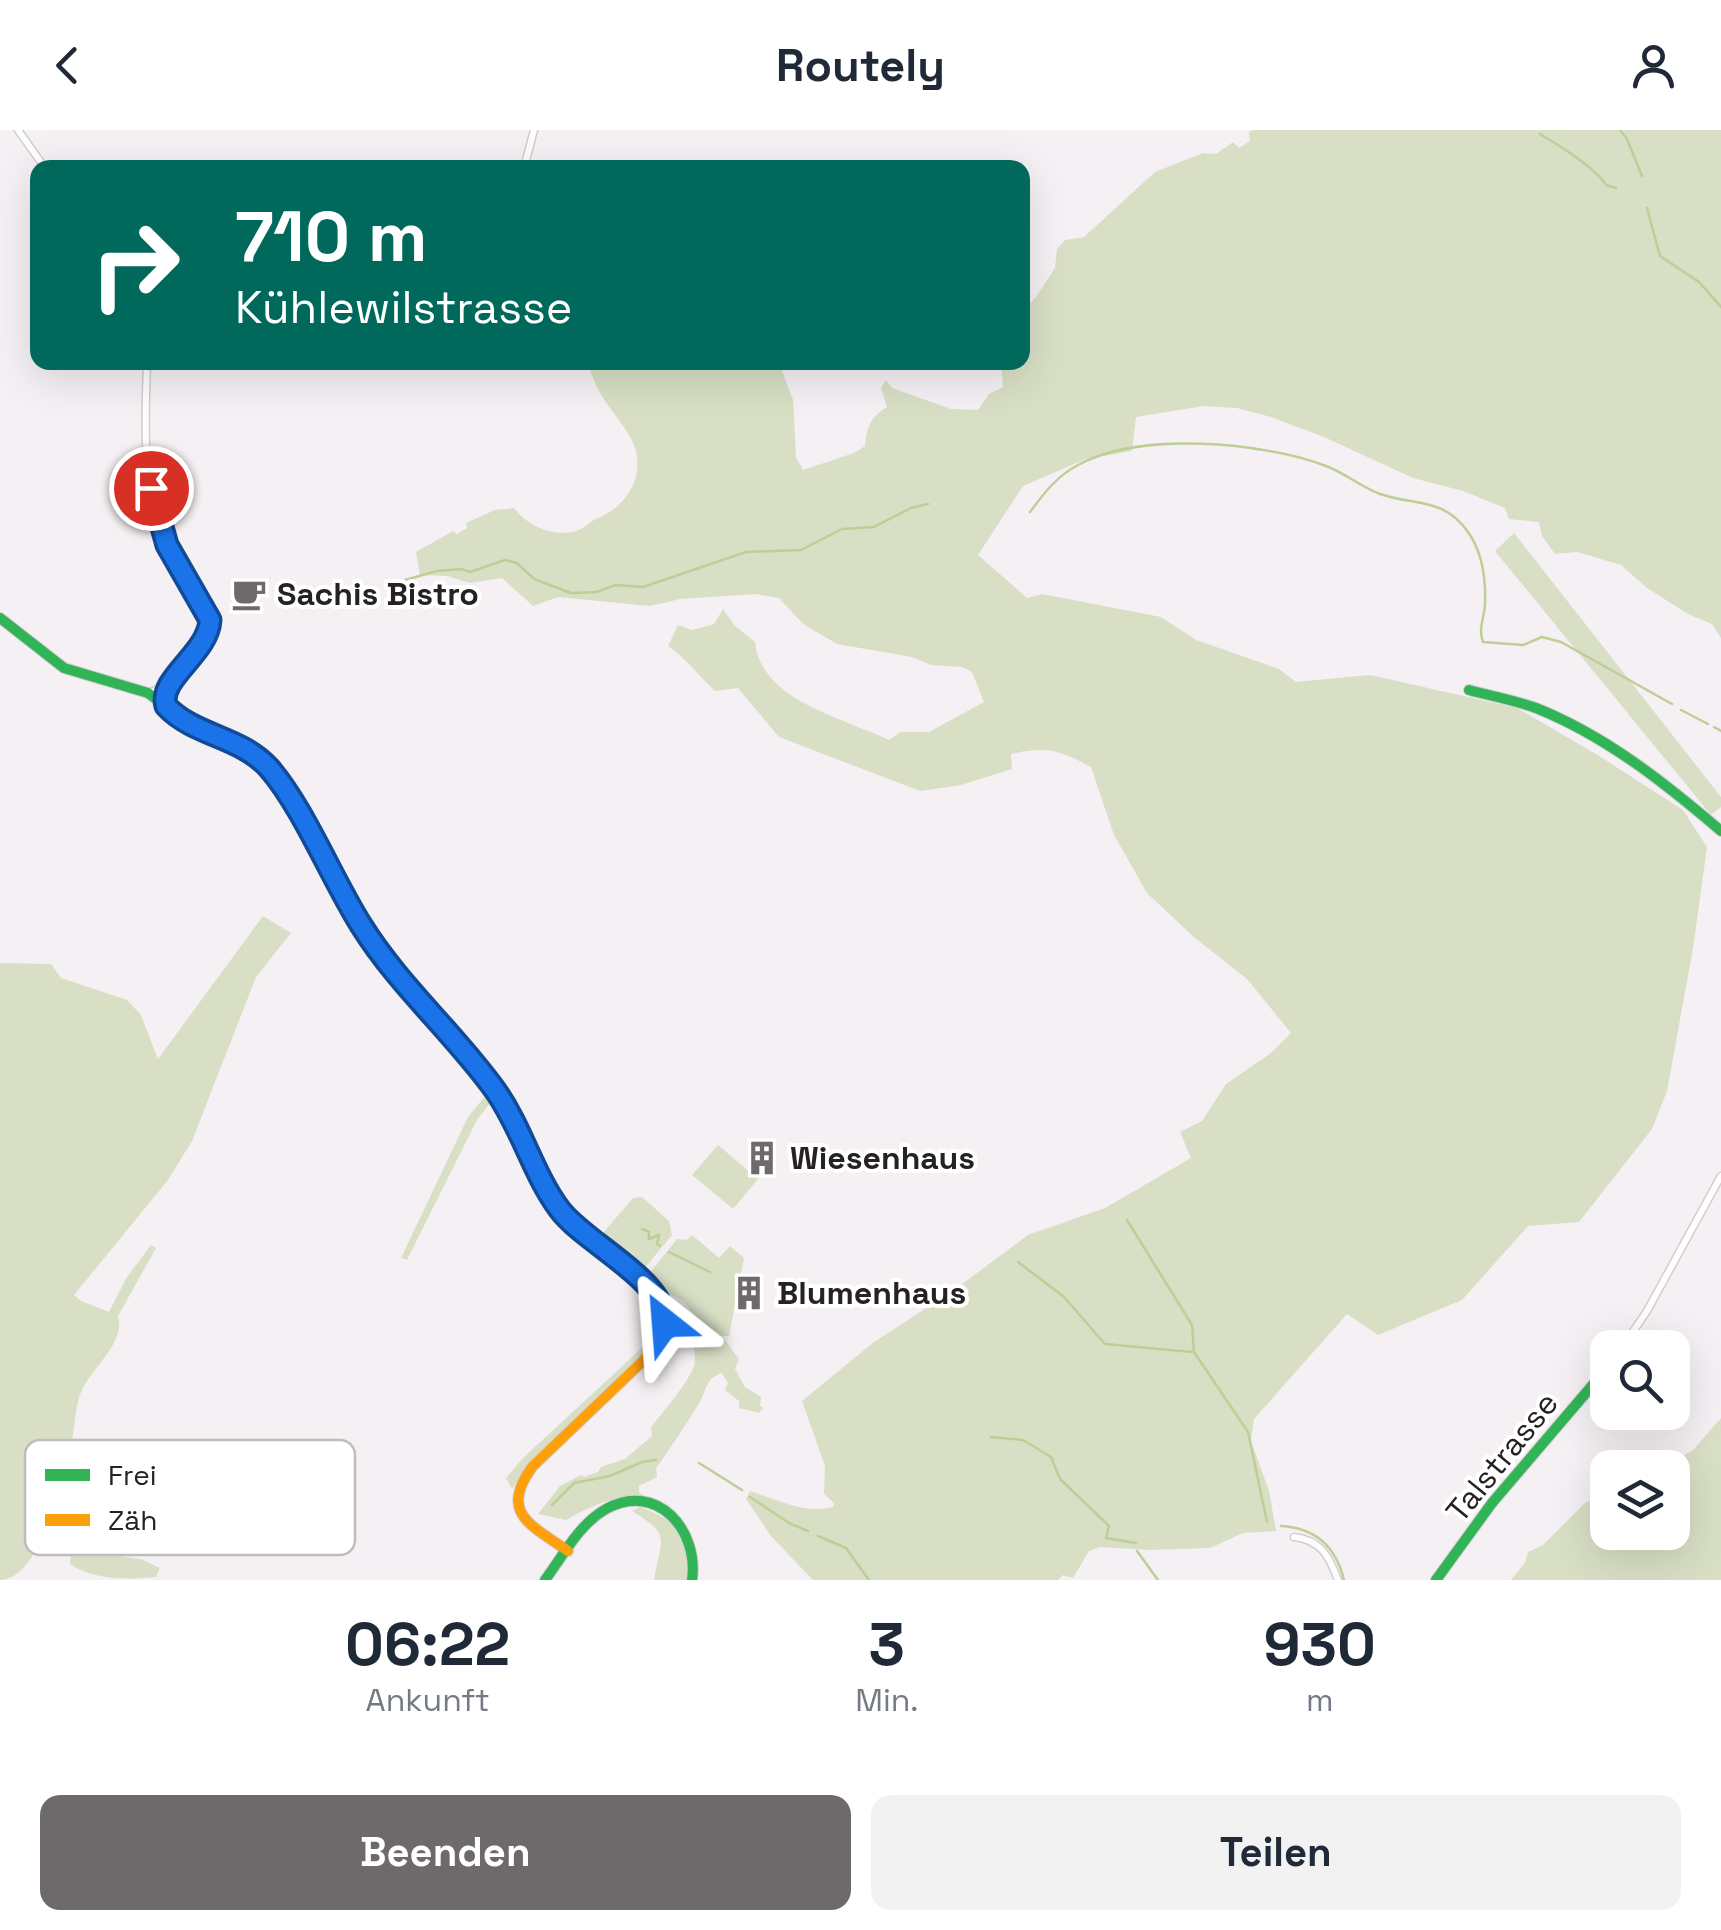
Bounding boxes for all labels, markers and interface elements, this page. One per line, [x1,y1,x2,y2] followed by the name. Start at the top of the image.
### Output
[776,37,945,94] text: Routely
[40,38,95,93] icon: back
[1626,38,1681,93] icon: person
[235,192,428,281] text: 710 m
[70,200,200,330] icon: right
[235,279,572,336] text: Kühlewilstrasse
[109,446,194,531] pin
[124,461,179,516] icon: arrive
[277,574,479,614] place label: Sachis Bistro
[230,575,268,613] cafe icon: Sachis Bistro
[790,1138,975,1178] place label: Wiesenhaus
[743,1139,781,1177] building icon: Wiesenhaus
[613,1271,717,1375] position arrow
[777,1273,966,1313] place label: Blumenhaus
[730,1274,768,1312] building icon: Blumenhaus
[1590,1330,1690,1550] map controls
[1590,1330,1690,1430] button: search
[1437,1384,1567,1530] street label: Talstrasse
[25,1440,355,1555] legend
[1590,1450,1690,1550] button: layers
[108,1457,157,1493] text: Frei
[108,1502,157,1538] text: Zäh
[345,1606,510,1683] text: 06:22
[869,1606,905,1683] text: 3
[1264,1606,1376,1683] text: 930
[366,1680,490,1720] text: Ankunft
[855,1680,918,1720] text: Min.
[1306,1680,1333,1720] text: m
[40,1795,851,1910] button: Beenden
[871,1795,1681,1910] button: Teilen

